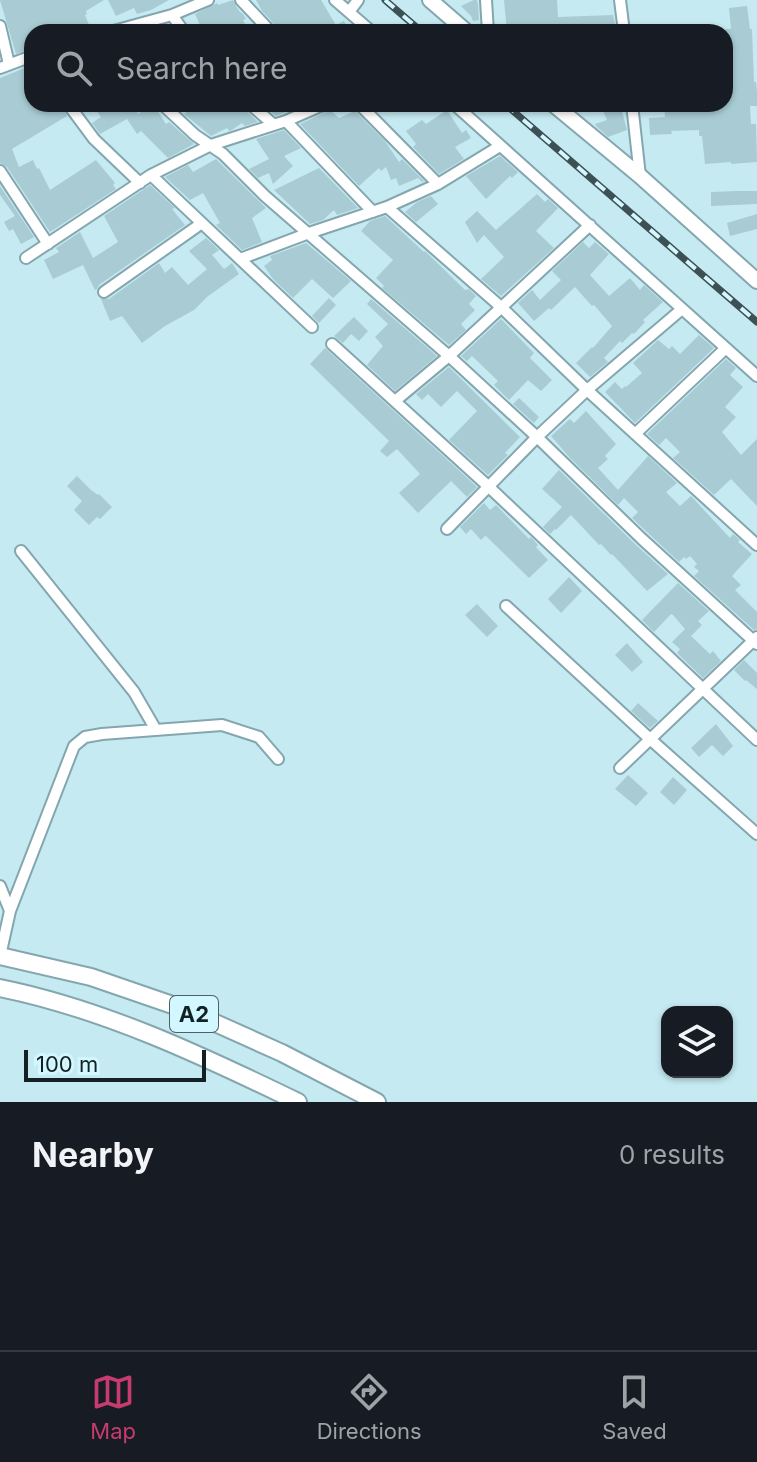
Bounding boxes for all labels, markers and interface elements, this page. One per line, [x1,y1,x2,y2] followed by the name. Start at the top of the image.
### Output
[24,24,733,112] search box
[52,46,96,90] icon: search
[116,50,288,86] text: Search here
[170,996,218,1032] road number: A2
[661,1006,733,1078] map controls
[661,1006,733,1078] button: layers
[24,1046,206,1082] scale bar
[36,1051,98,1077] text: 100 m
[32,1134,154,1175] text: Nearby
[619,1139,725,1170] text: 0 results
[90,1370,136,1444] tab: Map
[317,1370,422,1444] tab: Directions
[602,1370,667,1444] tab: Saved

